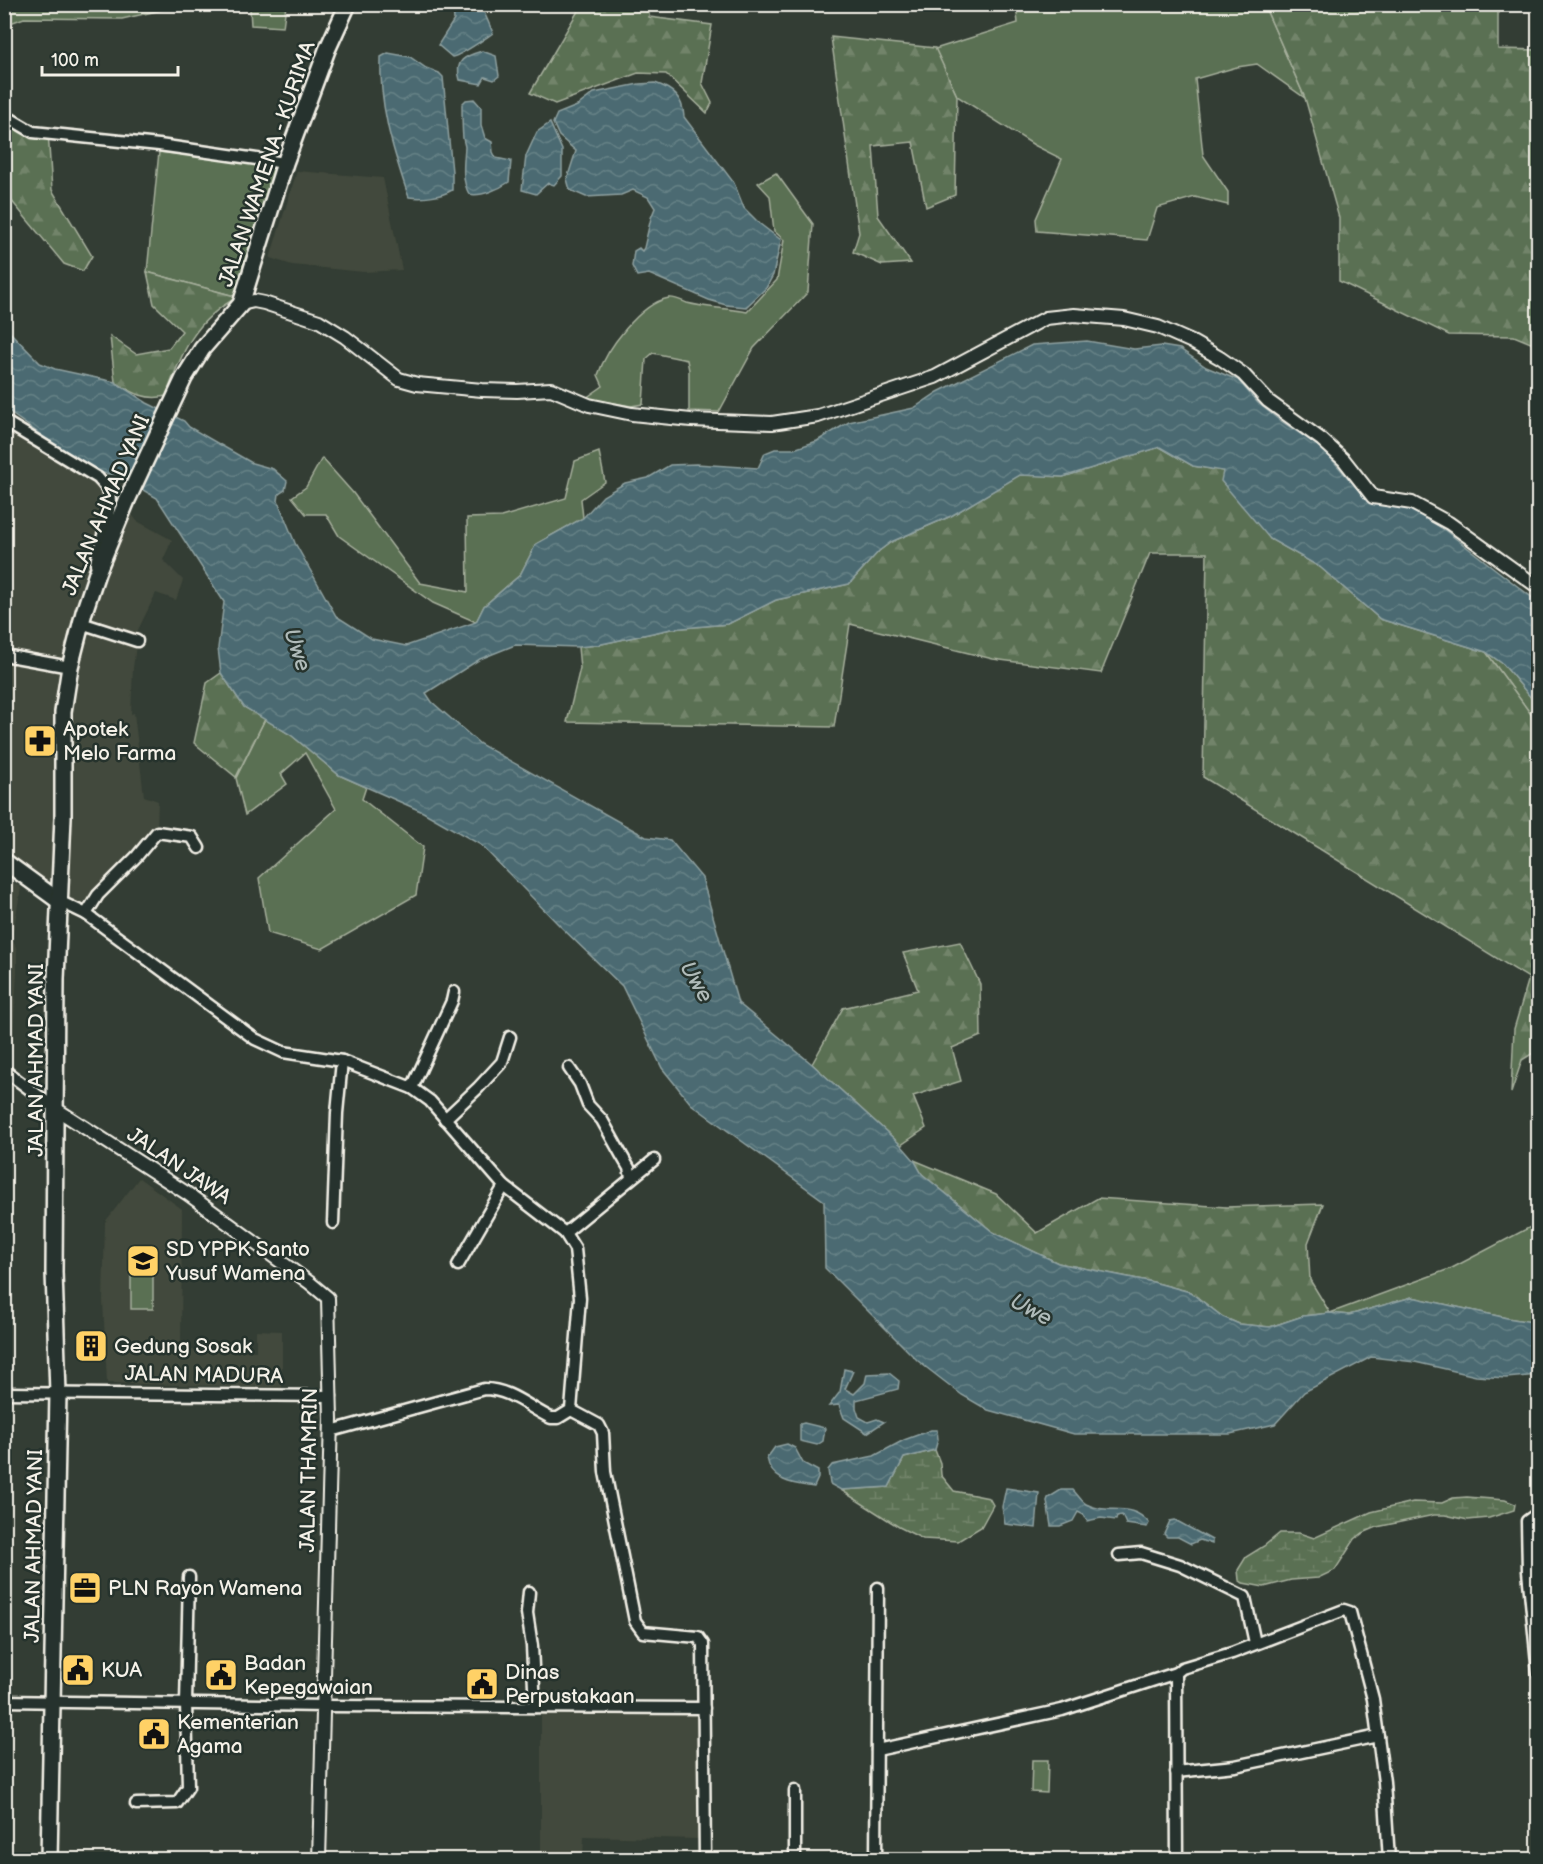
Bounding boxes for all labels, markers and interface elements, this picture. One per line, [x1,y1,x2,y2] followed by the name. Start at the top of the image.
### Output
[213,38,321,290] street label: JALAN WAMENA - KURIMA
[42,39,178,77] scale bar
[51,50,99,71] text: 100 m
[57,411,155,599] street label: JALAN AHMAD YANI
[277,625,317,675] water label: Uwe
[63,717,176,766] place label: Apotek Melo Farma
[22,723,58,759] pharmacy icon: Apotek Melo Farma
[673,956,719,1008] water label: Uwe
[24,963,49,1157] street label: JALAN AHMAD YANI
[122,1122,236,1210] street label: JALAN JAWA
[165,1237,310,1286] place label: SD YPPK Santo Yusuf Wamena
[125,1243,161,1279] school or university icon: SD YPPK Santo Yusuf Wamena
[1005,1288,1057,1332] water label: Uwe
[73,1328,109,1364] building icon: Gedung Sosak
[114,1334,253,1359] place label: Gedung Sosak
[124,1361,284,1389] street label: JALAN MADURA
[295,1387,323,1553] street label: JALAN THAMRIN
[20,1449,48,1643] street label: JALAN AHMAD YANI
[67,1570,103,1606] office icon: PLN Rayon Wamena
[108,1576,302,1601] place label: PLN Rayon Wamena
[244,1651,373,1700] place label: Badan Kepegawaian
[60,1652,96,1688] public building icon: KUA
[203,1657,239,1693] public building icon: Badan Kepegawaian
[101,1658,142,1683] place label: KUA
[505,1660,635,1709] place label: Dinas Perpustakaan
[464,1666,500,1702] public building icon: Dinas Perpustakaan
[177,1710,299,1759] place label: Kementerian Agama
[136,1716,172,1752] public building icon: Kementerian Agama

